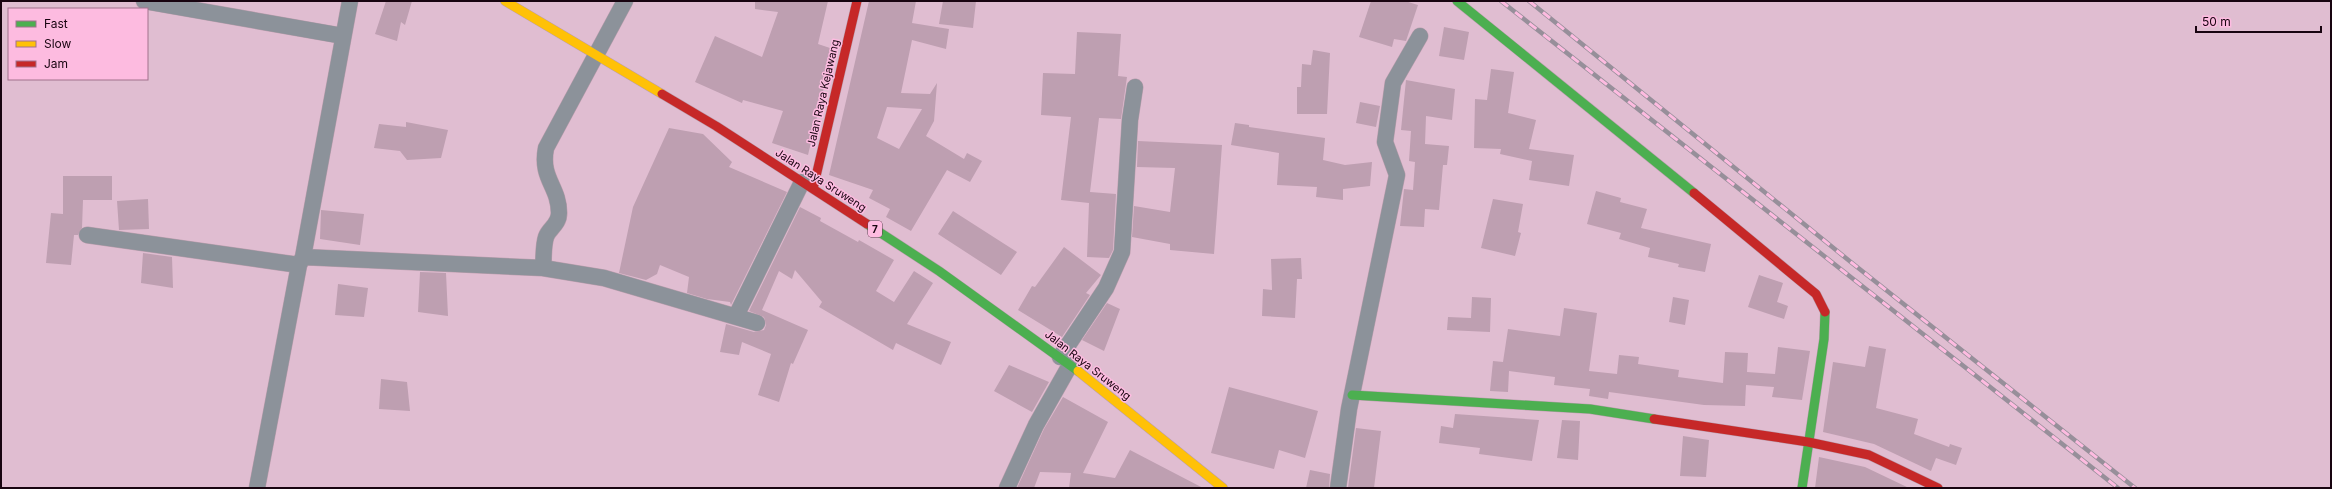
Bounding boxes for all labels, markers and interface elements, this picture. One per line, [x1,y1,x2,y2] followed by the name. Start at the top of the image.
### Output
[8,8,148,80] legend
[2196,8,2321,34] scale bar
[2202,14,2231,29] text: 50 m
[44,16,68,31] text: Fast
[44,36,72,51] text: Slow
[804,38,842,148] street label: Jalan Raya Kejawang
[44,56,68,71] text: Jam
[773,145,869,215] street label: Jalan Raya Sruweng
[868,221,882,237] road number: 7
[1042,327,1134,403] street label: Jalan Raya Sruweng

